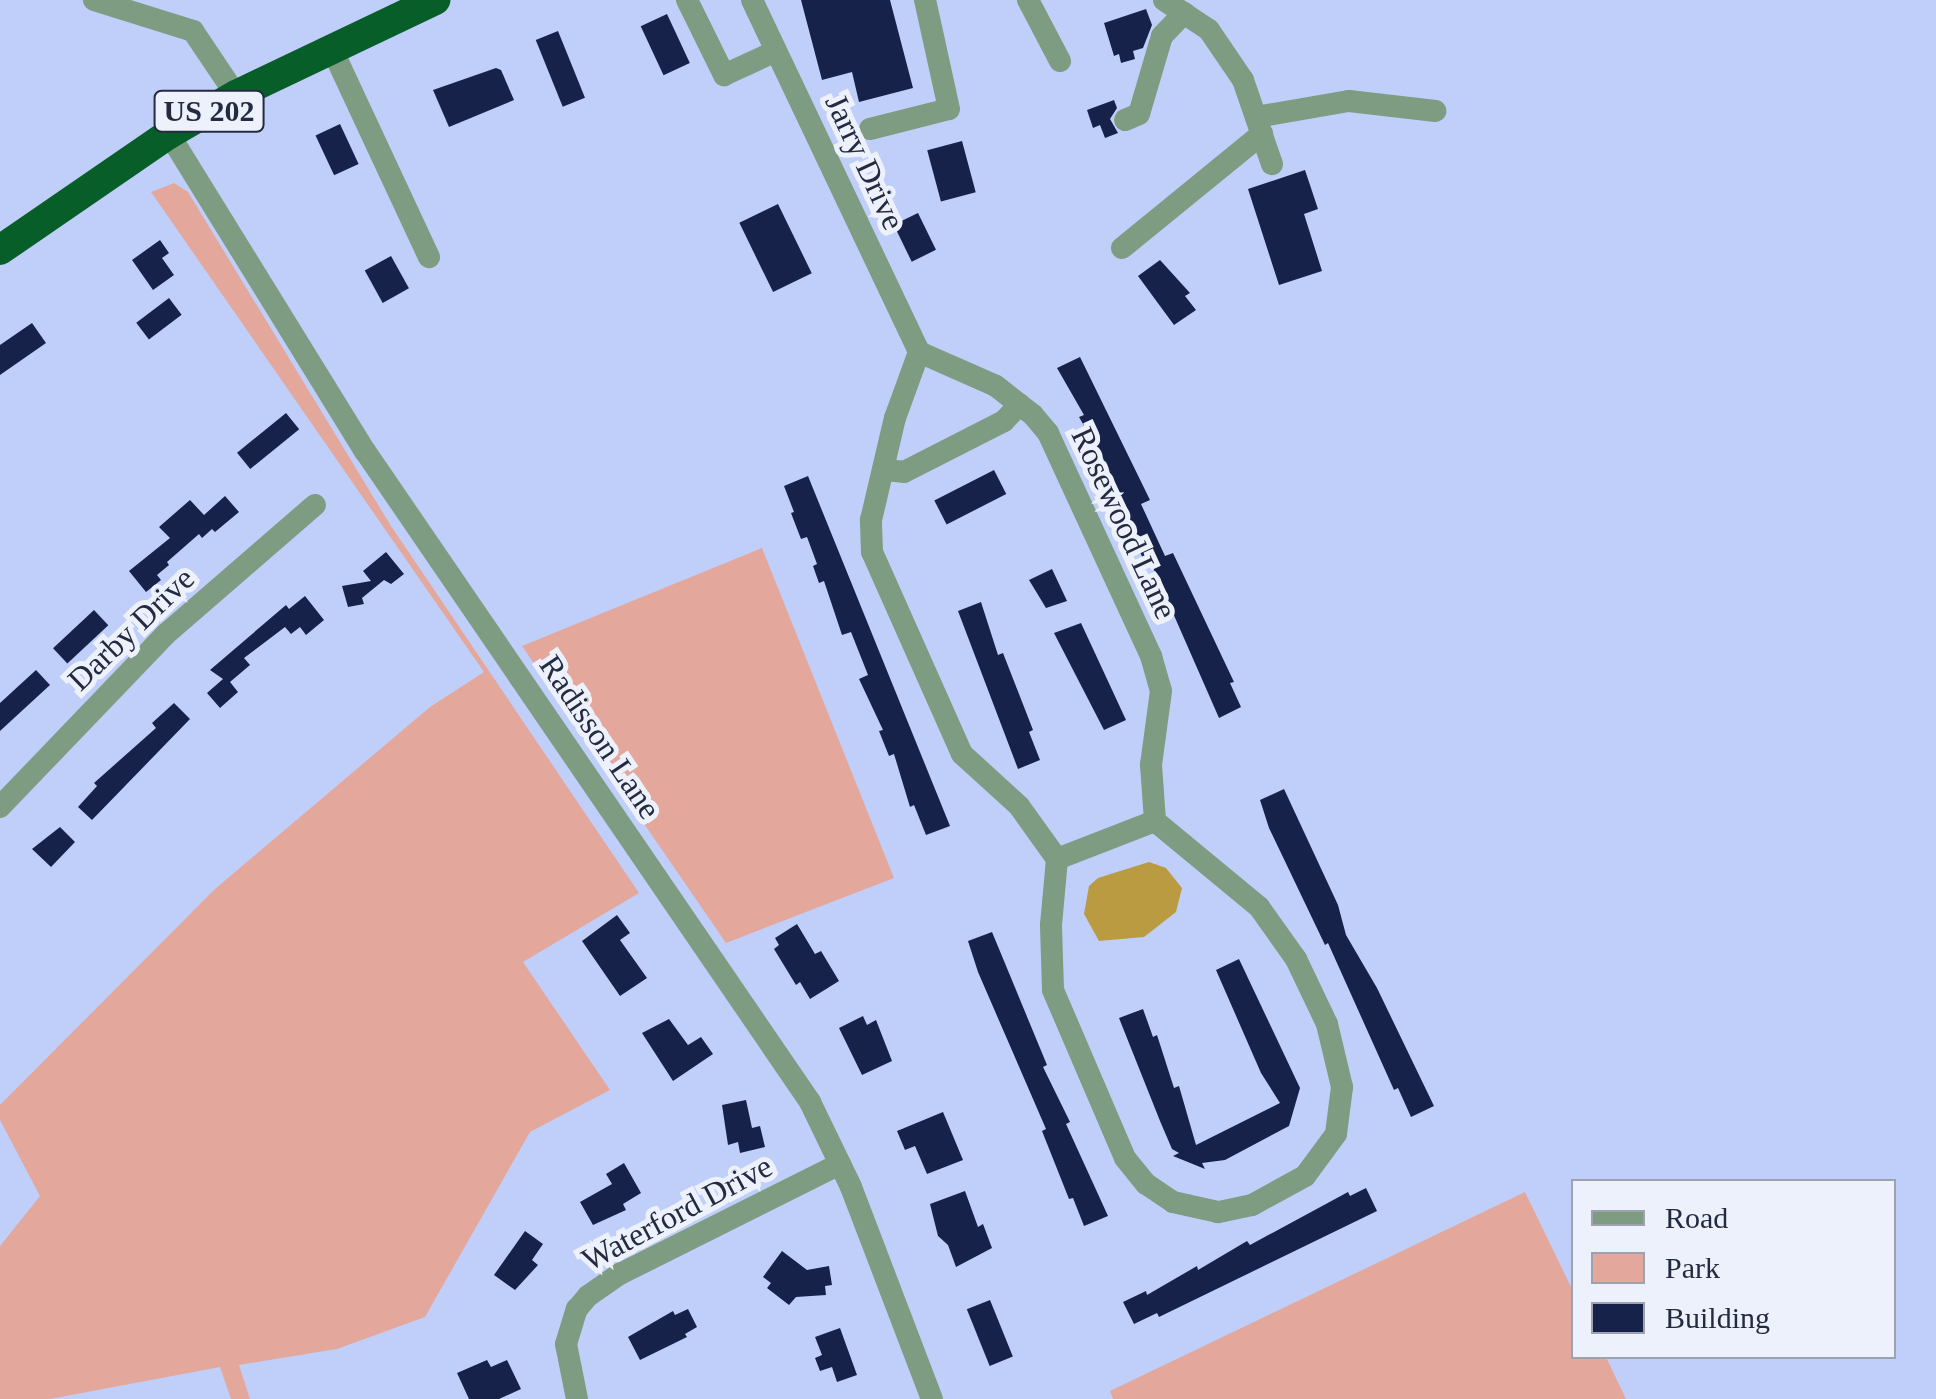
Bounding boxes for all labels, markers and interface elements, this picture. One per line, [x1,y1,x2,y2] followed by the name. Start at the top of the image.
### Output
[152,86,266,136] road number: US 202
[817,88,913,236] street label: Jarry Drive
[1063,421,1185,625] street label: Rosewood Lane
[60,559,202,699] street label: Darby Drive
[531,648,669,826] street label: Radisson Lane
[575,1147,779,1279] street label: Waterford Drive
[1571,1179,1896,1359] legend
[1665,1201,1728,1234] text: Road
[1665,1251,1720,1284] text: Park
[1665,1301,1770,1334] text: Building

